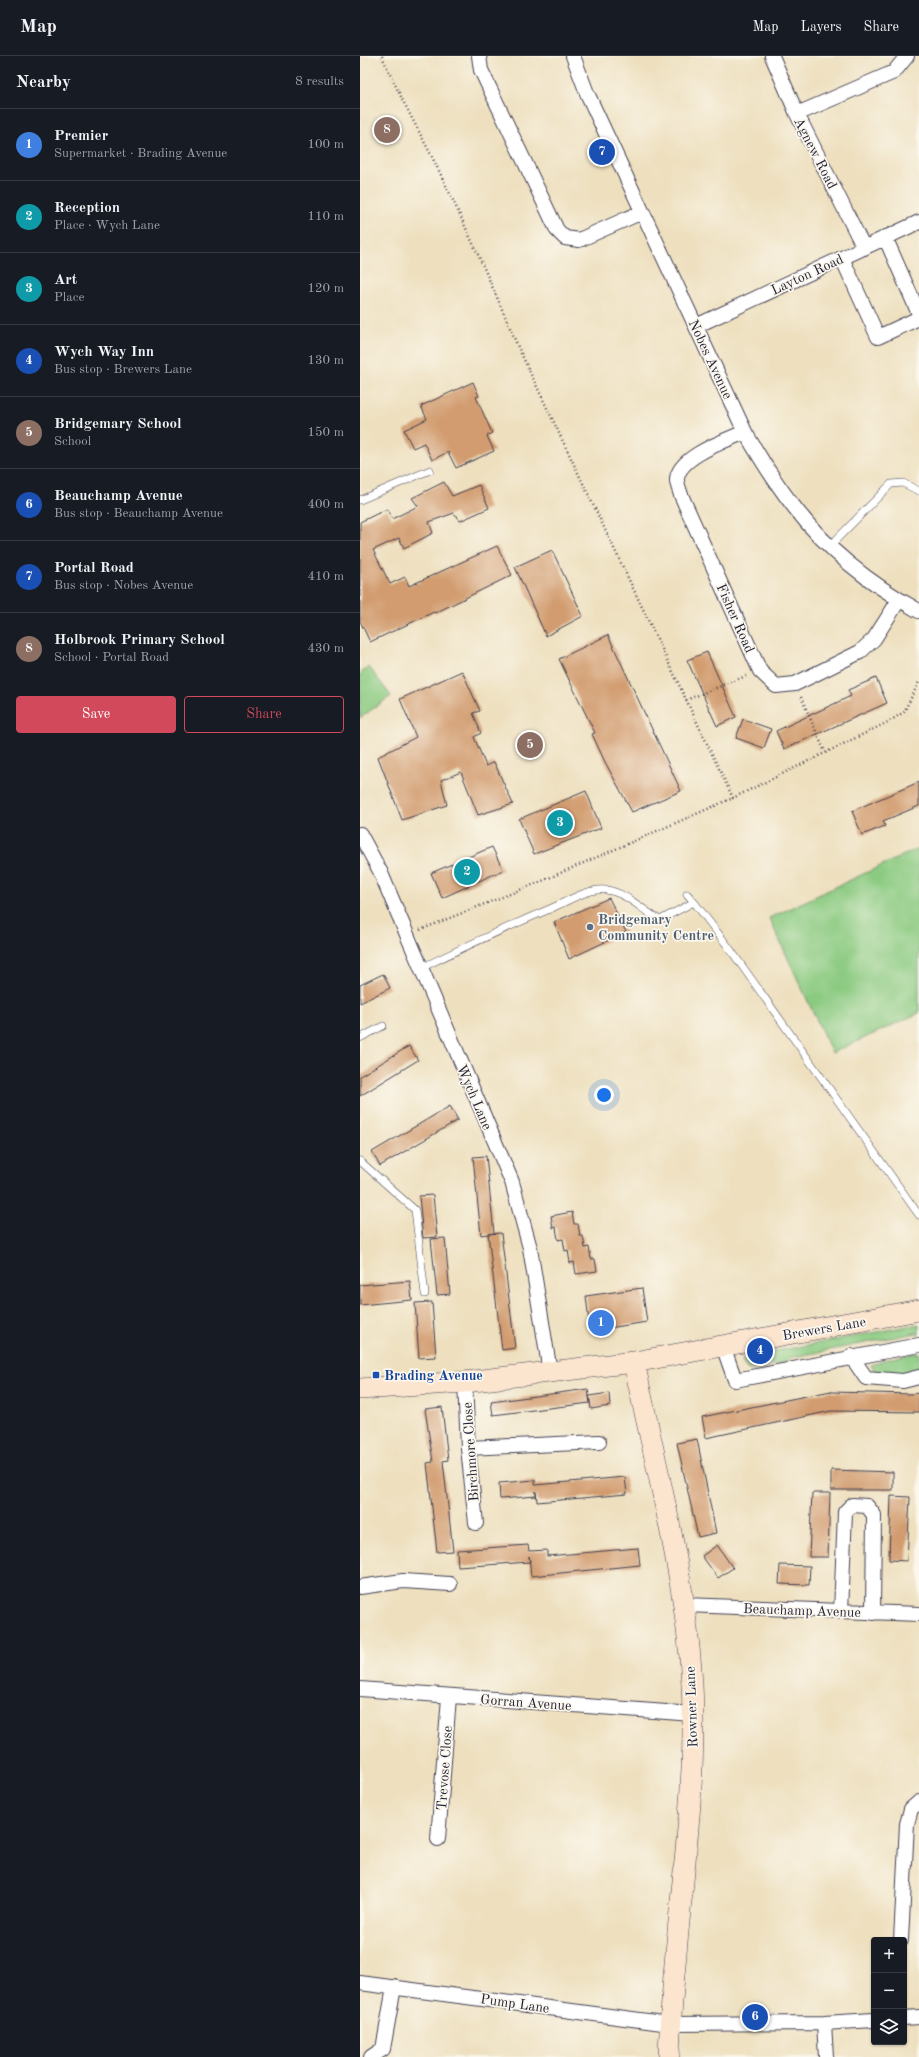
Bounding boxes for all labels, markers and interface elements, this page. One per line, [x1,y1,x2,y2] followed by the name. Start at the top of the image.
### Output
[20,18,57,37] text: Map
[753,20,779,34] text: Map
[801,20,842,34] text: Layers
[864,20,899,34] text: Share
[16,74,71,91] text: Nearby
[295,75,344,88] text: 8 results
[374,115,400,145] pin: 8
[791,115,839,191] street label: Agnew Road
[54,129,108,144] text: Premier
[589,137,615,167] pin: 7
[25,138,33,151] text: 1
[307,138,344,151] text: 100 m
[54,147,227,160] text: Supermarket · Brading Avenue
[54,201,120,216] text: Reception
[25,210,33,223] text: 2
[307,210,344,223] text: 110 m
[54,219,160,232] text: Place · Wych Lane
[769,252,846,298] street label: Layton Road
[54,273,77,288] text: Art
[25,282,33,295] text: 3
[307,282,344,295] text: 120 m
[54,291,84,304] text: Place
[686,318,735,401] street label: Nobes Avenue
[54,345,154,360] text: Wych Way Inn
[25,354,33,367] text: 4
[307,354,344,367] text: 130 m
[54,363,192,376] text: Bus stop · Brewers Lane
[54,417,182,432] text: Bridgemary School
[25,426,33,439] text: 5
[307,426,344,439] text: 150 m
[54,435,91,448] text: School
[54,489,183,504] text: Beauchamp Avenue
[25,498,33,511] text: 6
[307,498,344,511] text: 400 m
[54,507,223,520] text: Bus stop · Beauchamp Avenue
[54,561,134,576] text: Portal Road
[25,570,33,583] text: 7
[307,570,344,583] text: 410 m
[54,579,193,592] text: Bus stop · Nobes Avenue
[714,582,757,655] street label: Fisher Road
[54,633,225,648] text: Holbrook Primary School
[25,642,33,655] text: 8
[307,642,344,655] text: 430 m
[54,651,169,664] text: School · Portal Road
[16,696,176,733] button: Save
[184,696,344,733] button: Share
[517,730,543,760] pin: 5
[547,808,573,838] pin: 3
[454,857,480,887] pin: 2
[598,913,714,943] place label: Bridgemary Community Centre
[585,922,595,932] marker: Bridgemary Community Centre
[454,1063,494,1132] street label: Wych Lane
[594,1085,614,1105] your location
[588,1308,614,1338] pin: 1
[781,1315,867,1343] street label: Brewers Lane
[747,1336,773,1366] pin: 4
[384,1369,483,1383] place label: Brading Avenue
[371,1370,381,1380] marker: Brading Avenue
[461,1402,481,1502] street label: Birchmore Close
[743,1602,861,1620] street label: Beauchamp Avenue
[684,1666,700,1748] street label: Rowner Lane
[480,1693,572,1713] street label: Gorran Avenue
[435,1725,455,1811] street label: Trevose Close
[871,1937,907,2045] map controls
[871,1937,907,1973] button: +
[871,1973,907,2009] button: −
[479,1992,550,2016] street label: Pump Lane
[742,2002,768,2032] pin: 6
[871,2009,907,2045] button: layers

